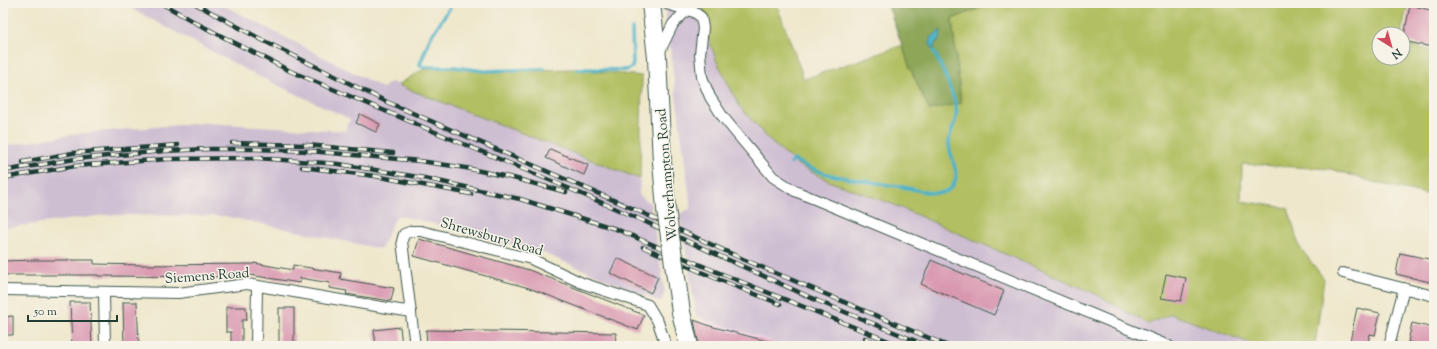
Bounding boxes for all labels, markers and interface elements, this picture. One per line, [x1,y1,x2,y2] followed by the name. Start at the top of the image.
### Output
[1371,26,1411,66] north arrow
[1388,44,1406,62] text: N
[652,108,684,242] street label: Wolverhampton Road
[438,214,545,262] street label: Shrewsbury Road
[164,264,250,290] street label: Siemens Road
[28,297,117,323] scale bar
[33,303,57,321] text: 50 m

